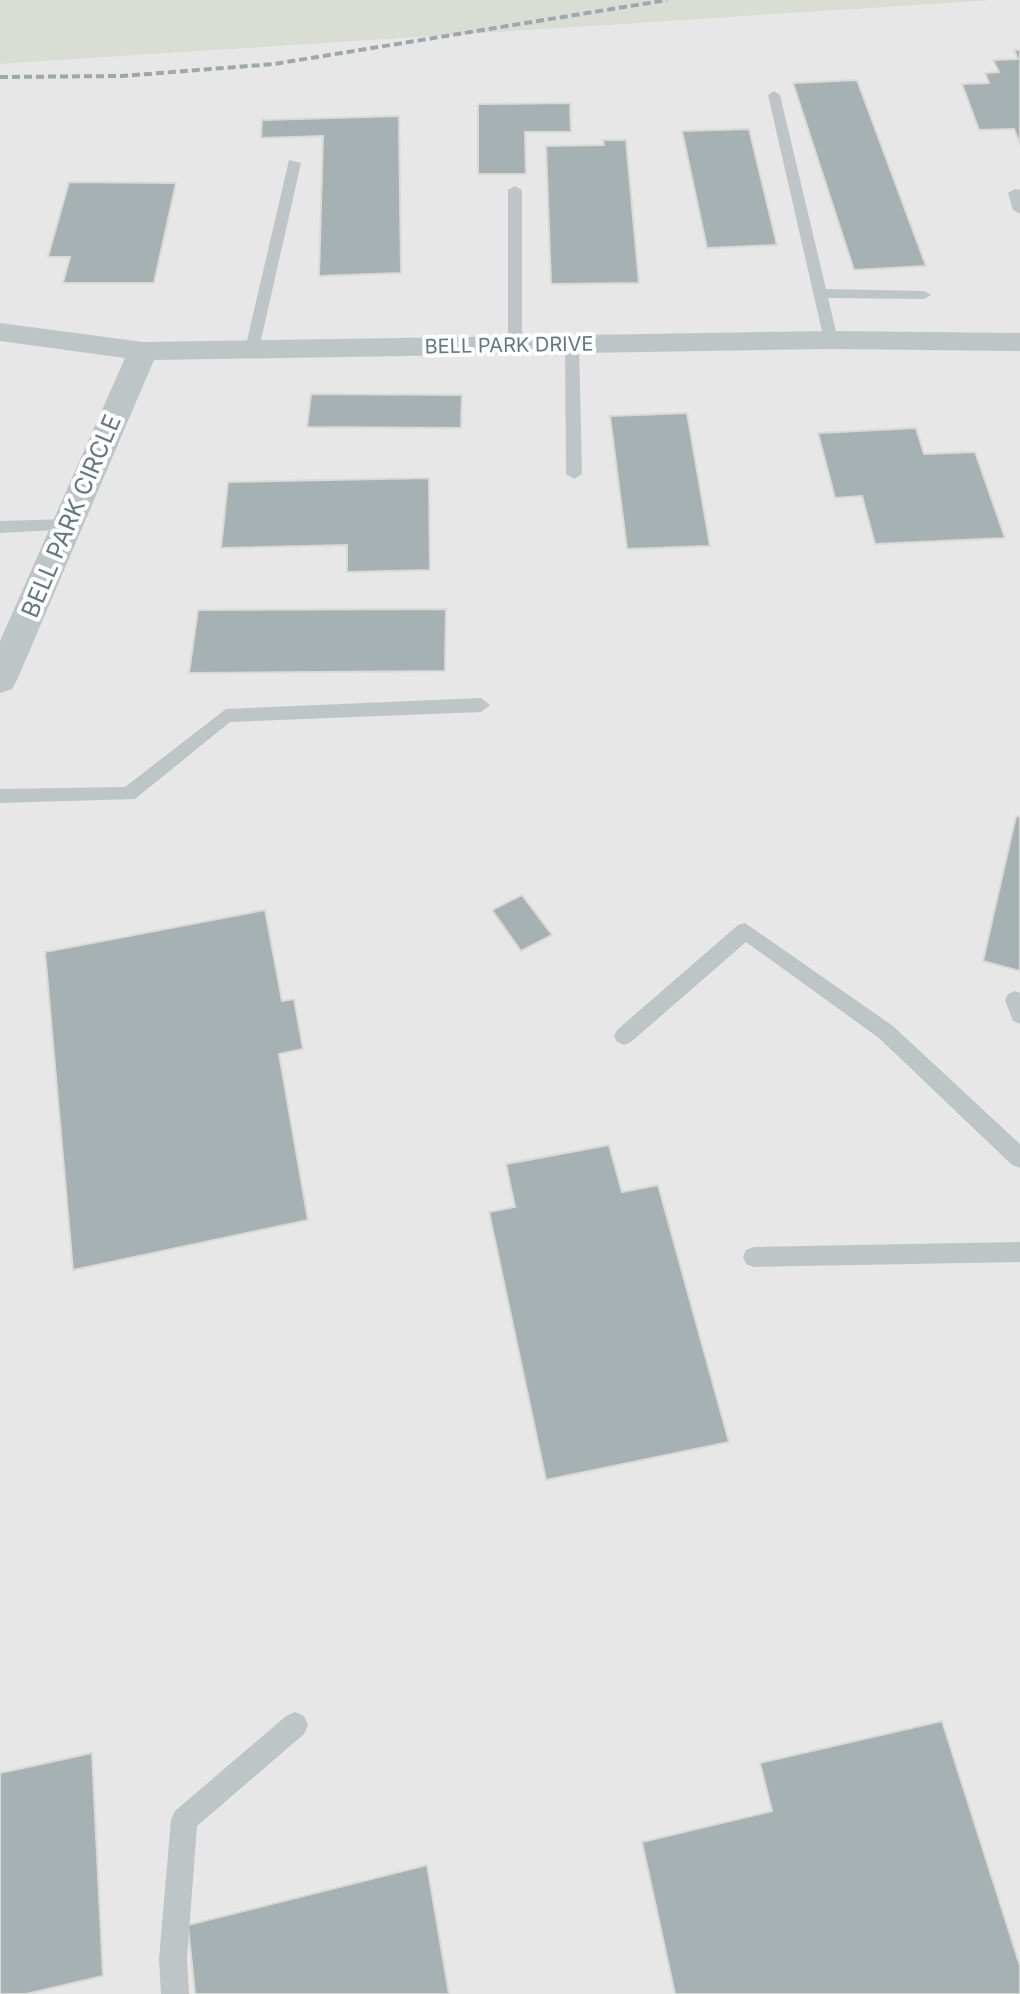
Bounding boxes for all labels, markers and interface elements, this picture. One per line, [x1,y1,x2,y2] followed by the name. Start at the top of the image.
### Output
[424,332,594,358] street label: BELL PARK DRIVE
[15,410,127,622] street label: BELL PARK CIRCLE

